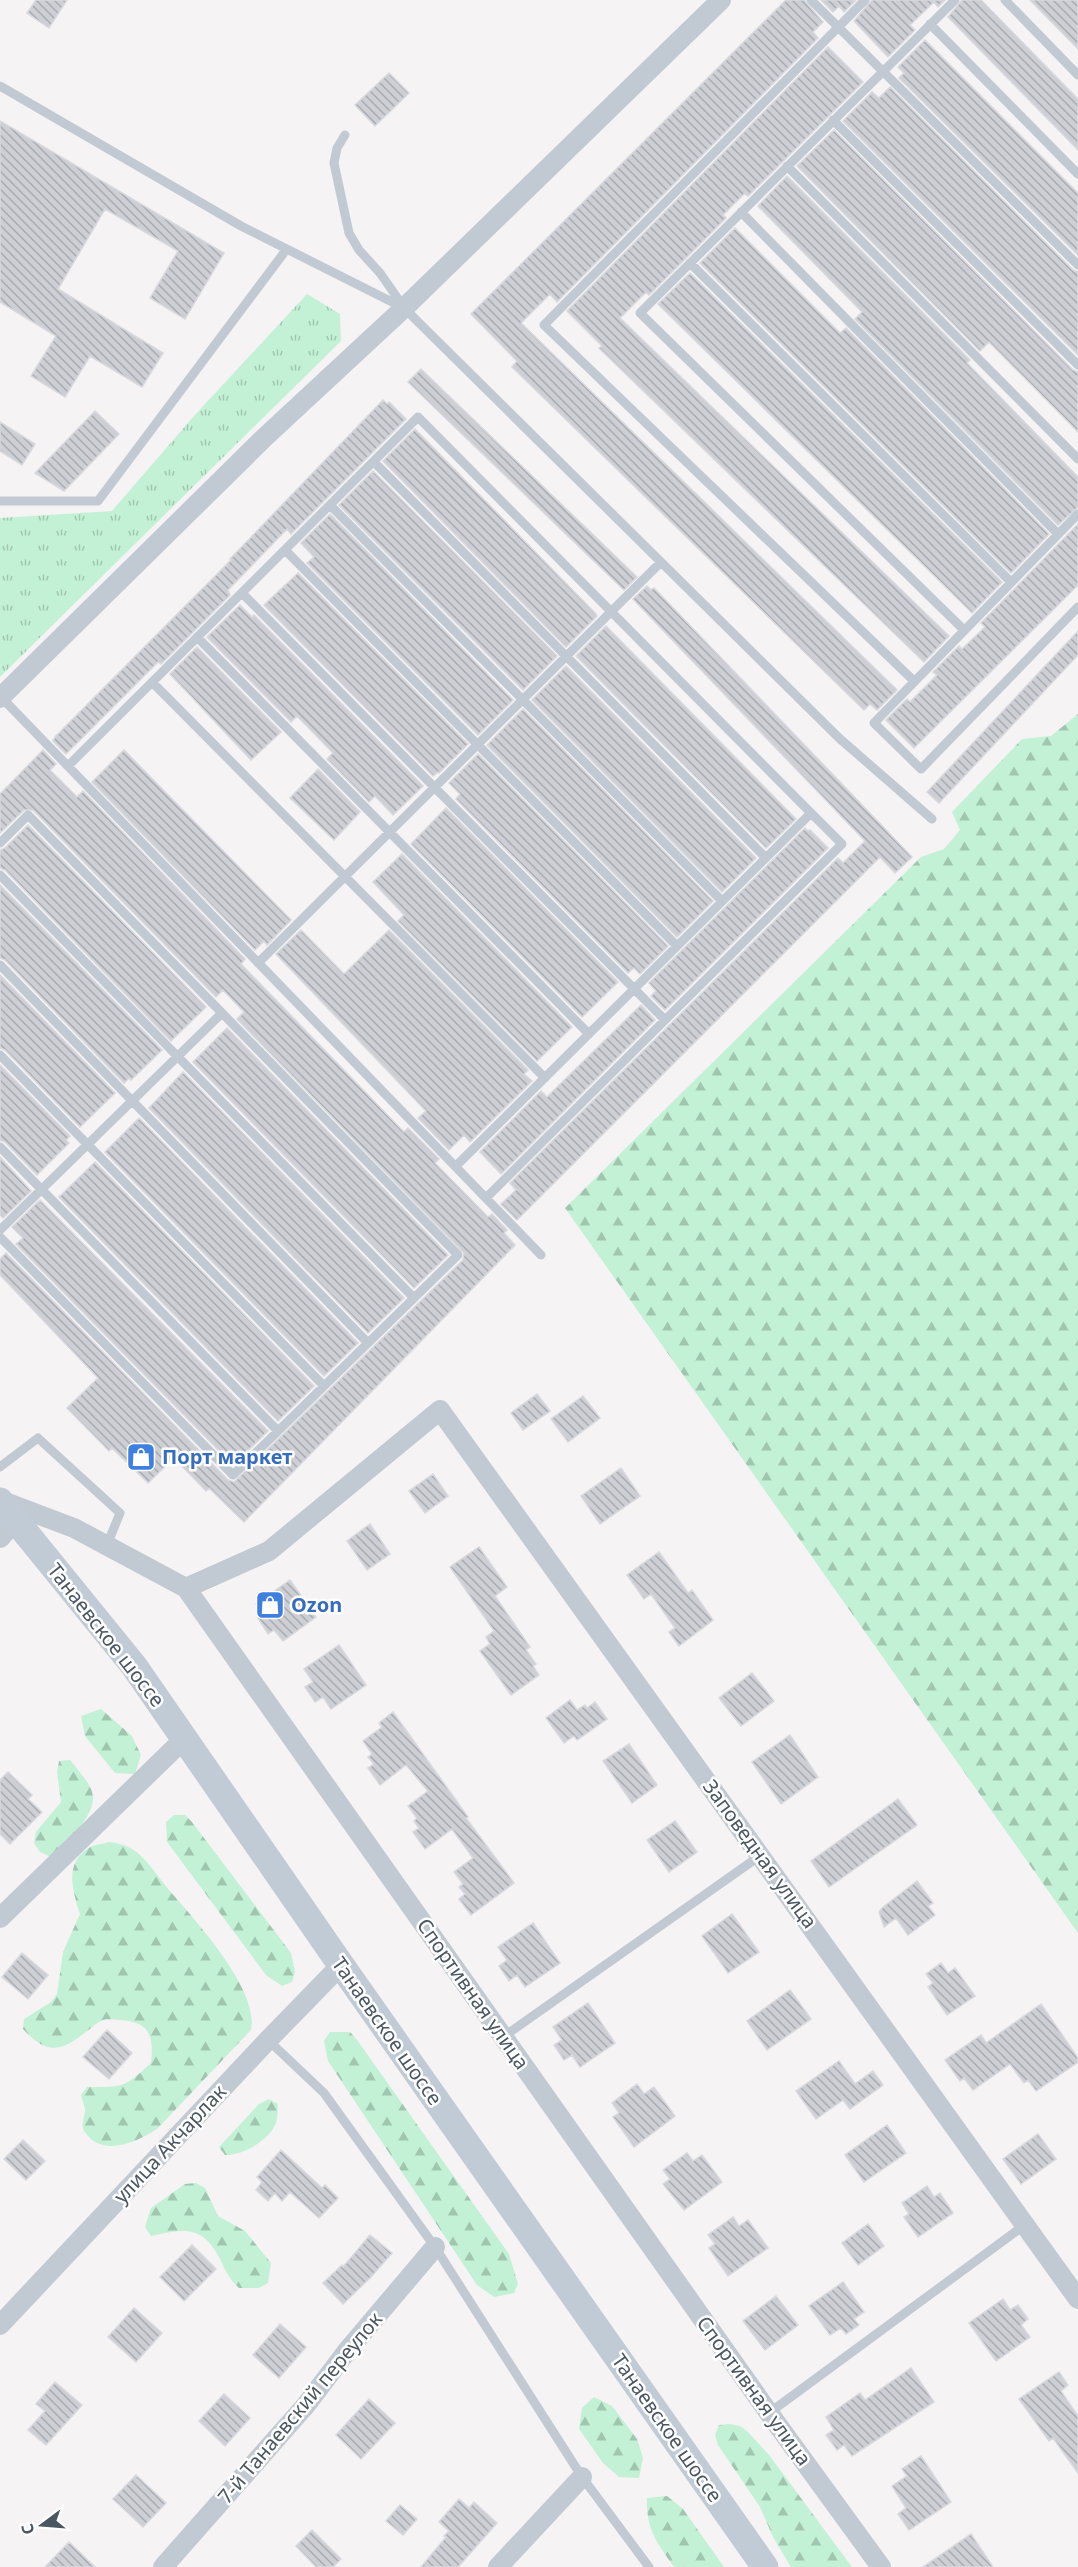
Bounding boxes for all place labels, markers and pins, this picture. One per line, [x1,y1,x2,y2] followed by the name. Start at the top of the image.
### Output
[125,1441,157,1473] shop icon: Порт маркет
[162,1443,292,1470] place label: Порт маркет
[254,1589,286,1621] shop icon: Ozon
[291,1591,342,1618] place label: Ozon

